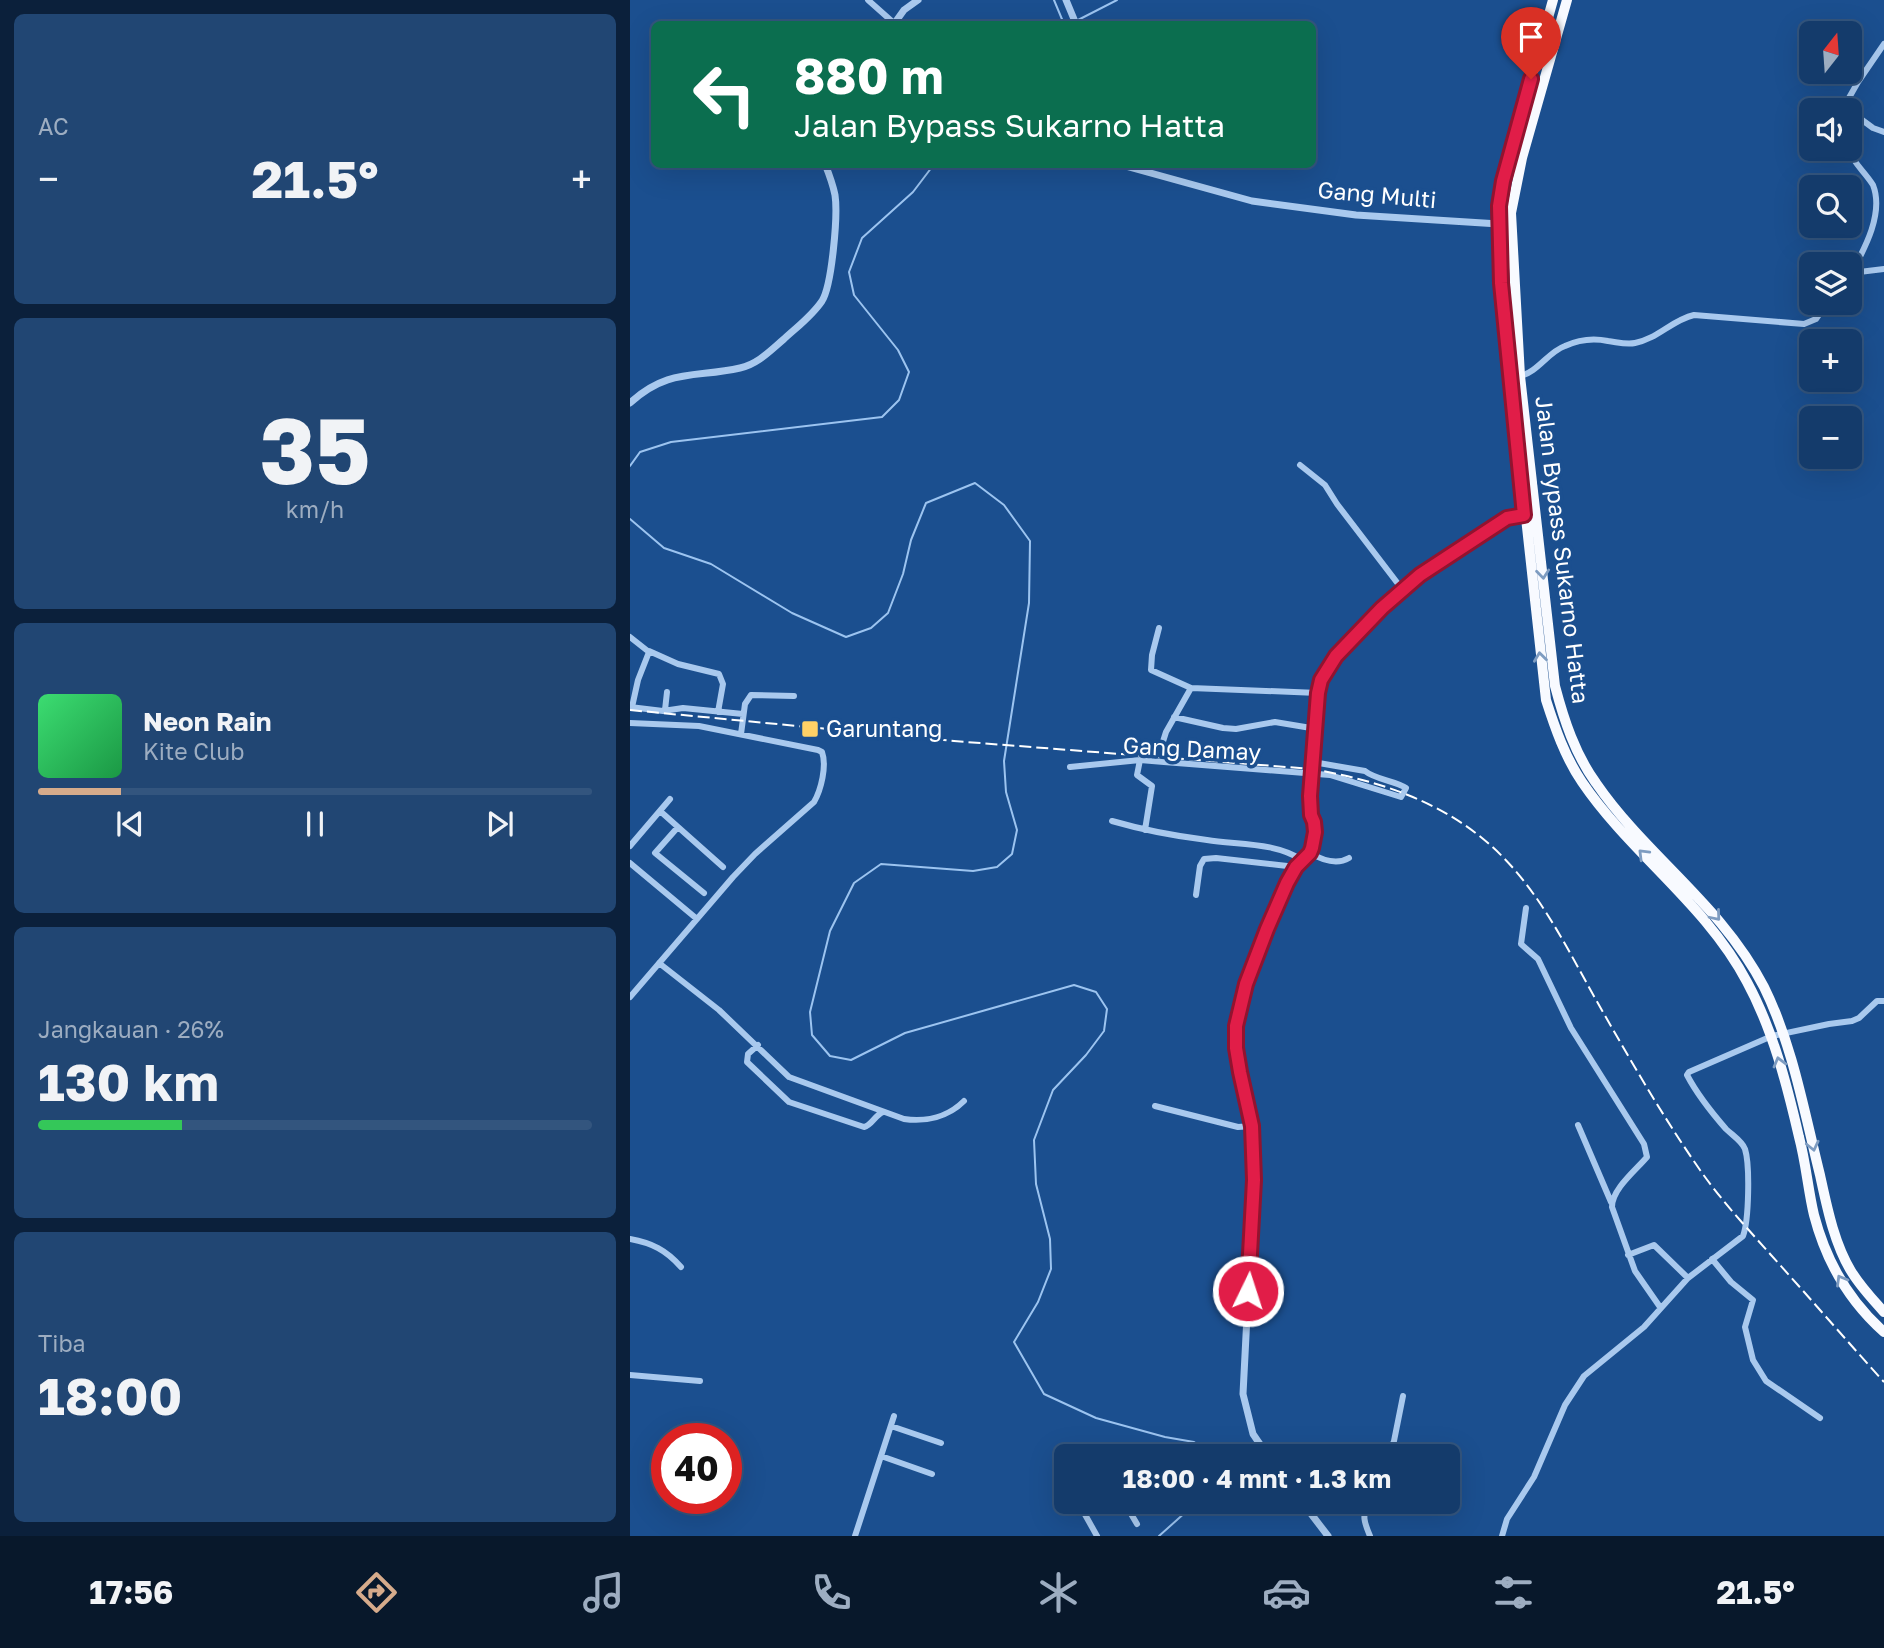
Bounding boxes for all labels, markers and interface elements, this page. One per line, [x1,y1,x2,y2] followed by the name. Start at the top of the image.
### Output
[1501,7,1561,79] pin
[1512,18,1550,56] icon: arrive
[1799,21,1862,84] north arrow
[1799,21,1862,469] map controls
[794,46,944,105] text: 880 m
[679,49,770,140] icon: left
[1799,98,1862,161] button: sound
[794,106,1225,144] text: Jalan Bypass Sukarno Hatta
[38,112,69,140] text: AC
[251,147,379,209] text: 21.5°
[38,156,59,201] text: −
[571,156,592,201] text: +
[1316,175,1438,213] street label: Gang Multi
[1799,175,1862,238] button: search
[1799,252,1862,315] button: layers
[1799,329,1862,392] button: +
[1530,394,1596,705] street label: Jalan Bypass Sukarno Hatta
[259,395,371,504] text: 35
[1799,406,1862,469] button: −
[286,495,344,523] text: km/h
[1535,568,1550,580] one-way arrow
[1533,651,1548,663] one-way arrow
[143,706,272,737] text: Neon Rain
[826,714,943,742] place label: Garuntang
[800,719,820,739] marker: Garuntang
[1122,730,1262,766] street label: Gang Damay
[143,737,244,765] text: Kite Club
[111,805,149,843] icon: previous
[296,805,334,843] icon: pause
[481,805,519,843] icon: next
[1639,849,1652,862] one-way arrow
[1708,909,1721,921] one-way arrow
[38,1015,224,1043] text: Jangkauan · 26%
[38,1050,219,1112] text: 130 km
[1772,1056,1787,1068] one-way arrow
[1804,1140,1819,1152] one-way arrow
[1211,1254,1285,1328] position arrow
[1836,1274,1849,1287] one-way arrow
[38,1329,86,1357] text: Tiba
[38,1364,182,1426] text: 18:00
[651,1423,742,1514] speed limit sign: 40
[1123,1463,1391,1494] text: 18:00 · 4 mnt · 1.3 km
[352,1568,401,1617] icon: directions
[579,1568,628,1617] icon: music
[807,1568,856,1617] icon: phone
[1034,1568,1083,1617] icon: climate
[1262,1568,1311,1617] icon: car
[1489,1568,1538,1617] icon: filters
[89,1573,173,1611] text: 17:56
[1716,1573,1795,1611] text: 21.5°

